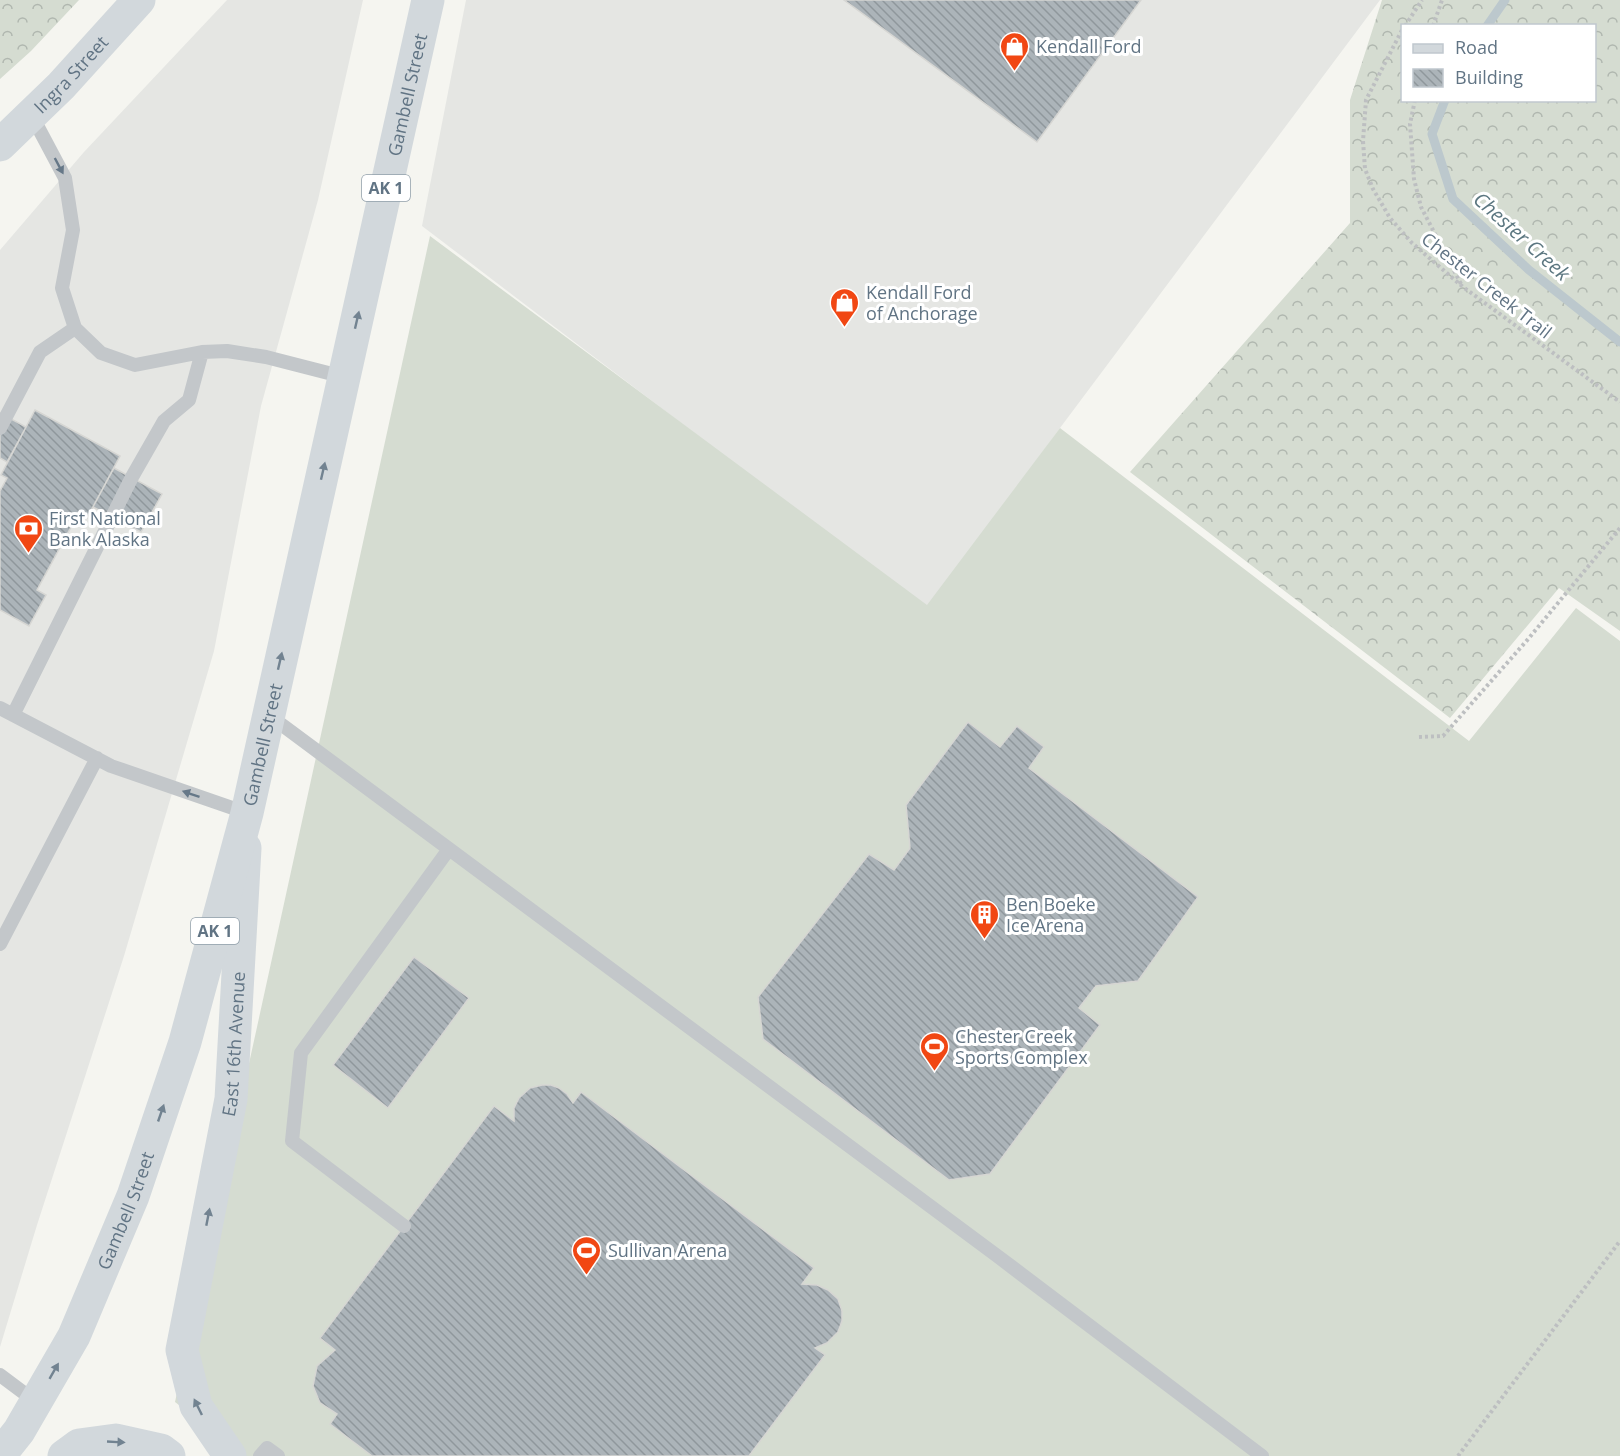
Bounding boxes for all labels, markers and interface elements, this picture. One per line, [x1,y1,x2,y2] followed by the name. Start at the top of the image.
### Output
[1401,24,1596,102] legend
[28,30,113,118] street label: Ingra Street
[999,30,1031,72] shop icon: Kendall Ford
[382,31,432,158] street label: Gambell Street
[1036,34,1141,58] place label: Kendall Ford
[1455,35,1498,59] text: Road
[1455,65,1523,89] text: Building
[54,158,64,175] one-way arrow
[362,175,410,201] road number: AK 1
[1468,186,1577,287] water label: Chester Creek
[1417,227,1557,343] street label: Chester Creek Trail
[866,280,978,325] place label: Kendall Ford of Anchorage
[829,286,861,328] shop icon: Kendall Ford of Anchorage
[352,310,362,329] one-way arrow
[319,461,328,480] one-way arrow
[49,506,161,551] place label: First National Bank Alaska
[12,512,44,554] bank icon: First National Bank Alaska
[276,652,286,671] one-way arrow
[237,681,287,808] street label: Gambell Street
[182,789,200,799] one-way arrow
[1006,892,1096,937] place label: Ben Boeke Ice Arena
[969,898,1001,940] building icon: Ben Boeke Ice Arena
[191,918,239,944] road number: AK 1
[216,971,250,1118] street label: East 16th Avenue
[955,1024,1088,1069] place label: Chester Creek Sports Complex
[918,1030,950,1072] sports icon: Chester Creek Sports Complex
[156,1104,166,1122] one-way arrow
[91,1148,159,1273] street label: Gambell Street
[204,1208,213,1227] one-way arrow
[571,1234,603,1276] sports icon: Sullivan Arena
[608,1238,727,1262] place label: Sullivan Arena
[49,1362,59,1379] one-way arrow
[194,1398,204,1416] one-way arrow
[106,1437,125,1446] one-way arrow

